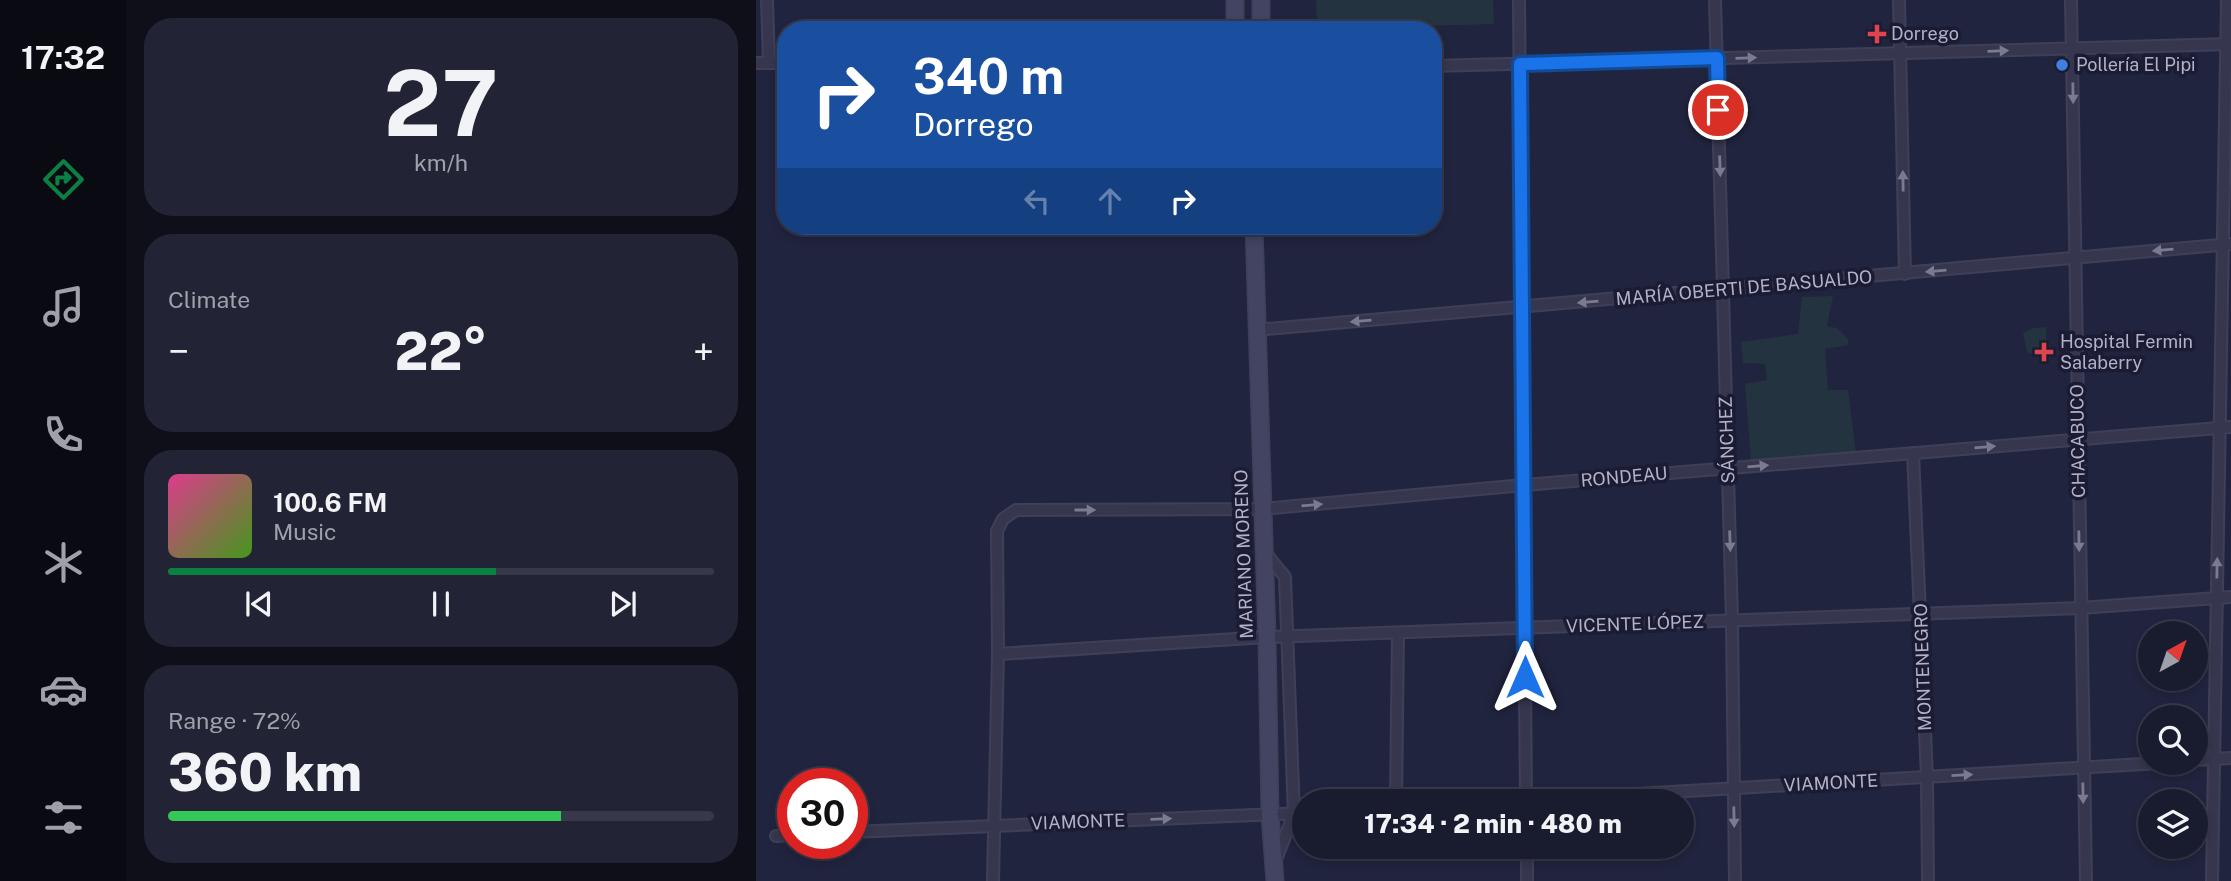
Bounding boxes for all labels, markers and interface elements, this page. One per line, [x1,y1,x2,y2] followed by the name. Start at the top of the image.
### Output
[1891,23,1959,44] place label: Dorrego
[1869,26,1885,42] marker: Dorrego
[21,39,105,76] text: 17:32
[1988,45,2010,56] one-way arrow
[913,47,1064,105] text: 340 m
[798,49,889,140] icon: right
[384,50,498,156] text: 27
[1736,52,1758,63] one-way arrow
[2076,54,2196,75] place label: Pollería El Pipi
[2054,57,2070,73] marker: Pollería El Pipi
[1688,80,1748,140] pin
[2067,82,2078,104] one-way arrow
[1699,91,1737,129] icon: arrive
[913,106,1034,143] text: Dorrego
[414,149,468,176] text: km/h
[39,155,88,204] icon: directions
[1714,155,1725,177] one-way arrow
[1897,170,1908,192] one-way arrow
[1018,182,1056,220] icon: left
[1091,182,1129,220] icon: ahead
[1164,182,1202,220] icon: right
[2152,245,2174,256] one-way arrow
[1615,265,1873,309] street label: MARÍA OBERTI DE BASUALDO
[1925,266,1947,277] one-way arrow
[39,282,88,331] icon: music
[168,286,250,313] text: Climate
[1577,297,1599,308] one-way arrow
[1350,316,1372,327] one-way arrow
[395,321,487,382] text: 22°
[168,329,189,374] text: −
[693,329,714,374] text: +
[2060,331,2193,373] place label: Hospital Fermin Salaberry
[2034,342,2054,362] marker: Hospital Fermin Salaberry
[2066,384,2089,498] street label: CHACABUCO
[1713,396,1739,484] street label: SÁNCHEZ
[39,410,88,459] icon: phone
[1974,441,1996,452] one-way arrow
[1747,460,1769,471] one-way arrow
[1580,462,1668,491] street label: RONDEAU
[1230,469,1257,639] street label: MARIANO MORENO
[273,487,387,518] text: 100.6 FM
[1301,499,1323,510] one-way arrow
[1074,504,1096,516] one-way arrow
[273,518,337,545] text: Music
[1724,530,1735,552] one-way arrow
[2074,530,2085,552] one-way arrow
[39,538,88,587] icon: climate
[2211,557,2223,579] one-way arrow
[240,585,278,623] icon: previous
[422,585,460,623] icon: pause
[604,585,642,623] icon: next
[1910,603,1935,731] street label: MONTENEGRO
[1566,610,1704,636] street label: VICENTE LÓPEZ
[2138,621,2208,691] north arrow
[2138,621,2208,859] map controls
[1488,640,1562,714] position arrow
[39,665,88,714] icon: car
[2138,705,2208,775] button: search
[168,707,301,734] text: Range · 72%
[168,742,362,803] text: 360 km
[777,768,868,859] speed limit sign: 30
[1783,770,1879,795] street label: VIAMONTE
[1951,770,1973,781] one-way arrow
[2078,782,2089,804] one-way arrow
[2138,789,2208,859] button: layers
[39,793,88,842] icon: filters
[1729,806,1740,828] one-way arrow
[1364,808,1622,839] text: 17:34 · 2 min · 480 m
[1030,809,1126,834] street label: VIAMONTE
[1150,813,1172,825] one-way arrow

